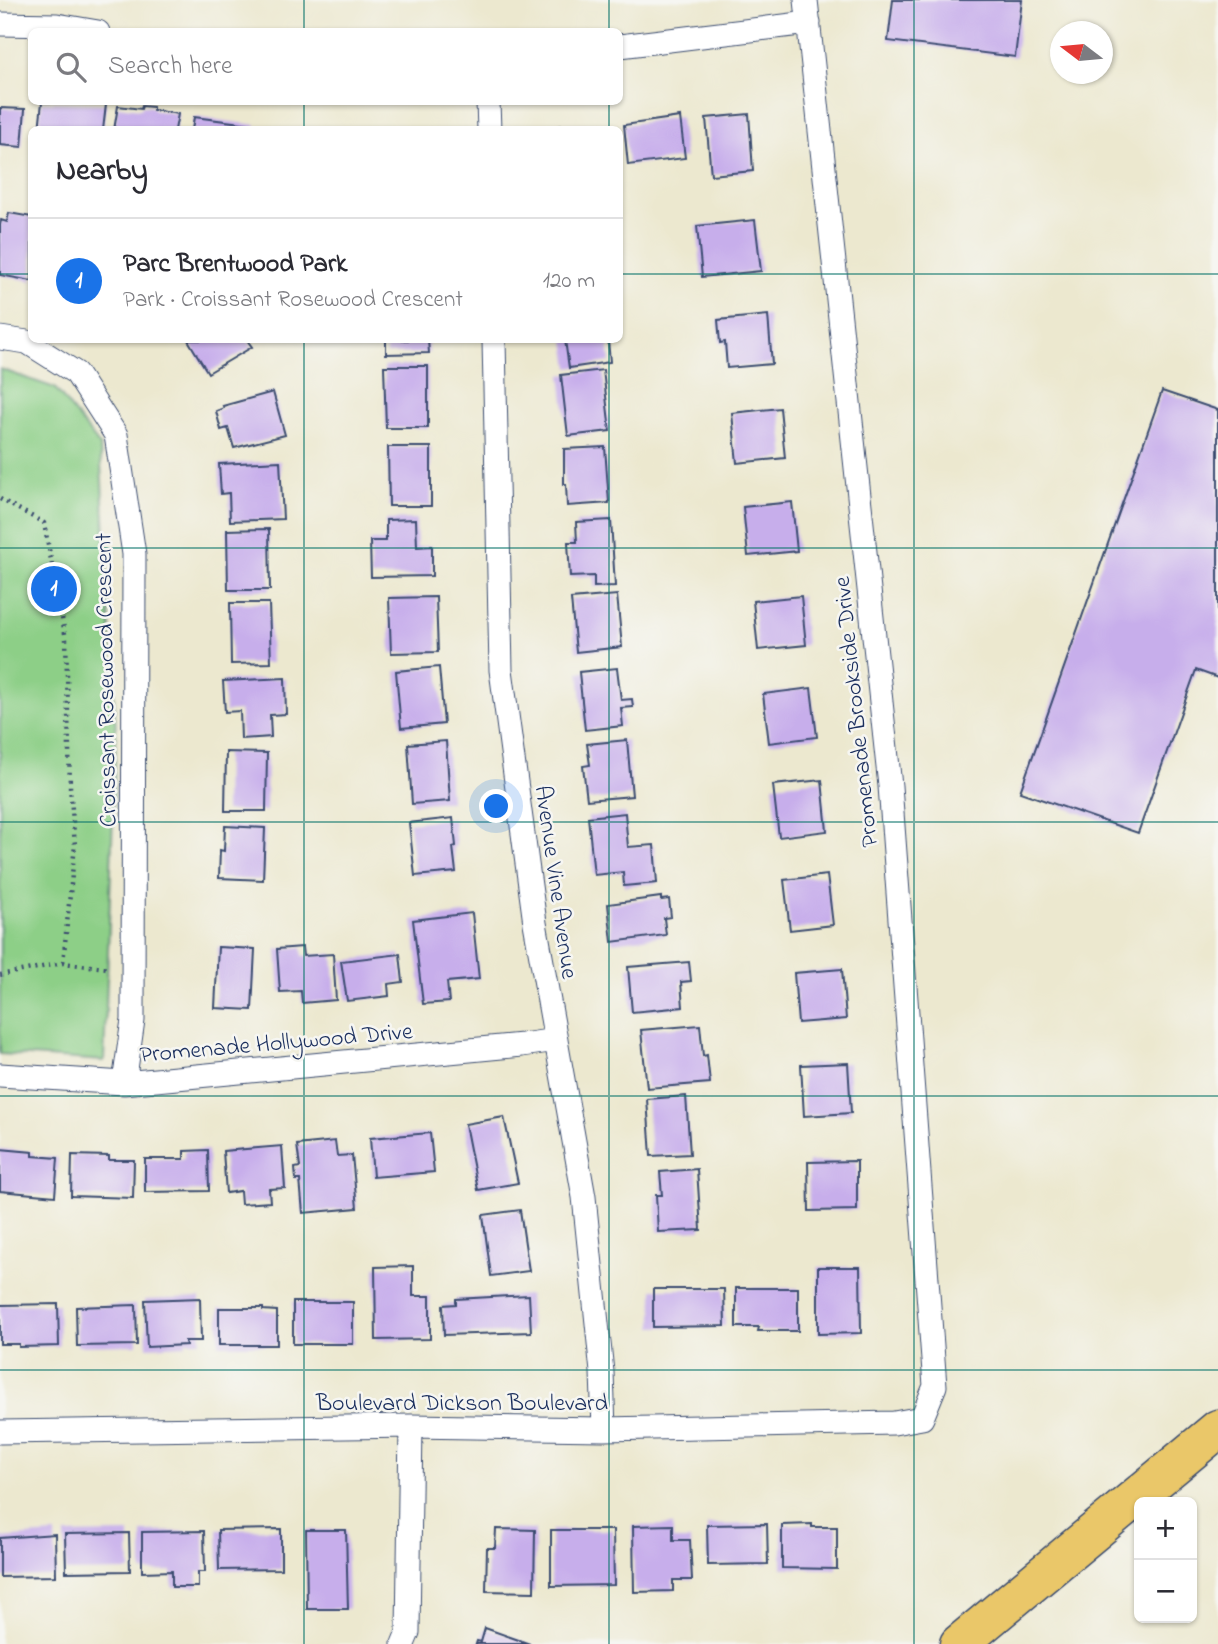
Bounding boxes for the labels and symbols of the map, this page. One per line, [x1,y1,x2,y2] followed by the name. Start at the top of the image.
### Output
[1050,21,1113,84] north arrow
[87,533,128,827] street label: Croissant Rosewood Crescent
[31,563,77,615] pin: 1
[826,574,889,849] street label: Promenade Brookside Drive
[524,783,585,982] street label: Avenue Vine Avenue
[479,789,513,823] your location
[138,1015,415,1075] street label: Promenade Hollywood Drive
[315,1387,609,1422] street label: Boulevard Dickson Boulevard

